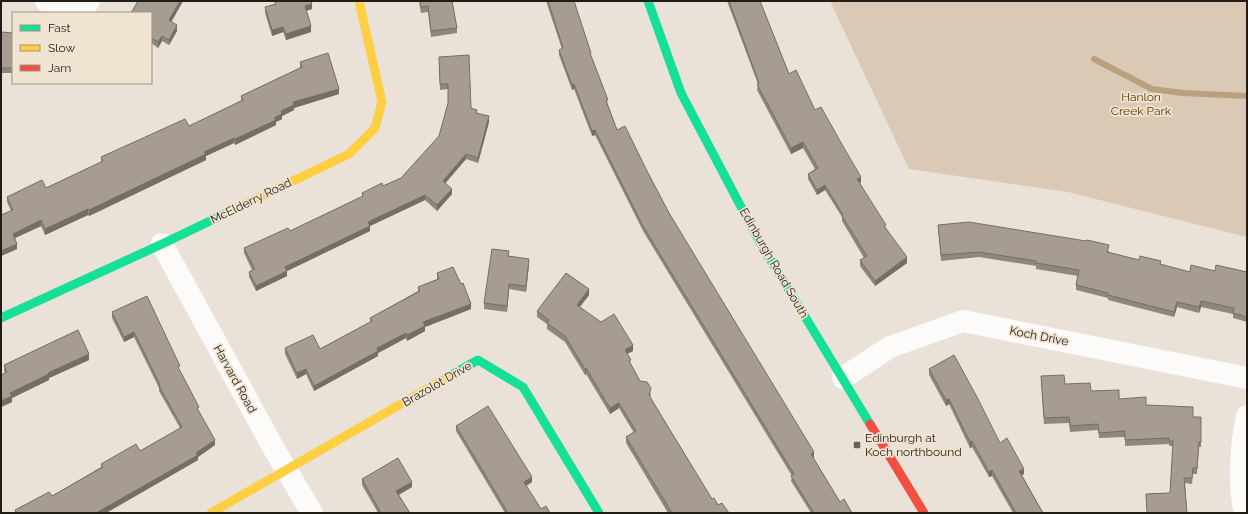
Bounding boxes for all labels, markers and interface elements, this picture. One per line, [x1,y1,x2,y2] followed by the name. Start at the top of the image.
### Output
[12,12,152,84] legend
[48,21,71,35] text: Fast
[48,41,75,55] text: Slow
[48,61,71,75] text: Jam
[1111,90,1172,118] park label: Hanlon Creek Park
[208,175,294,227] street label: McElderry Road
[737,206,811,320] street label: Edinburgh Road South
[1008,323,1070,349] street label: Koch Drive
[211,343,259,415] street label: Harvard Road
[400,359,474,409] street label: Brazolot Drive
[865,431,962,459] place label: Edinburgh at Koch northbound
[852,440,862,450] marker: Edinburgh at Koch northbound

